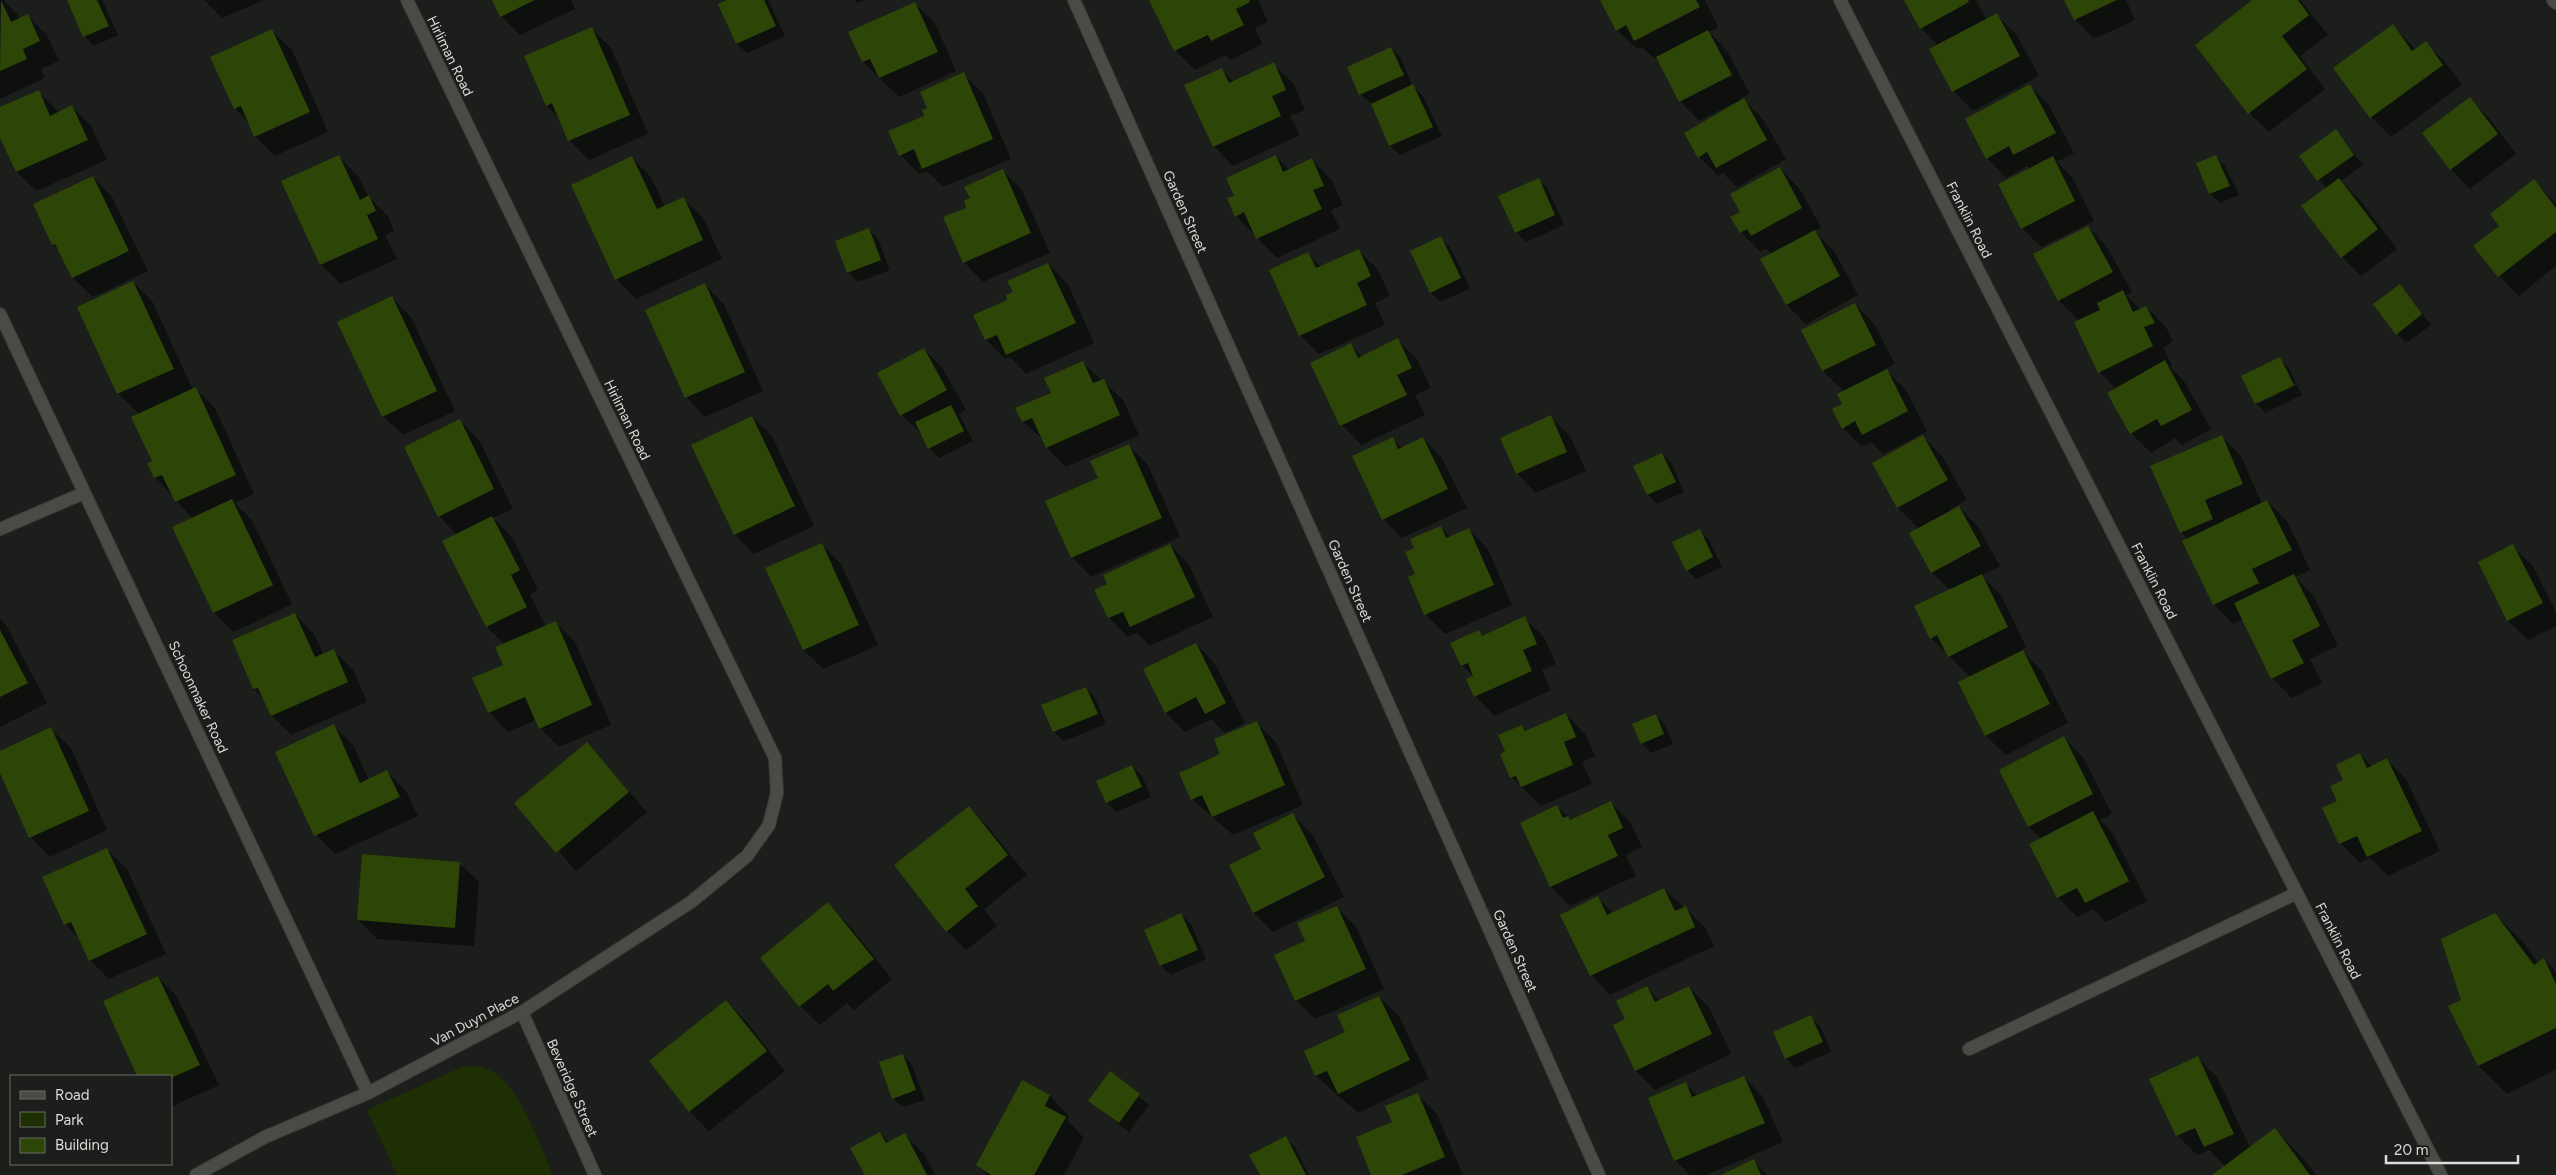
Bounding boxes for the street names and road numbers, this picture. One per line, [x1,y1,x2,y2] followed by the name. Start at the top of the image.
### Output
[423,13,477,99] street label: Hirliman Road
[1159,168,1211,256] street label: Garden Street
[1942,179,1996,261] street label: Franklin Road
[600,377,654,463] street label: Hirliman Road
[1324,537,1376,625] street label: Garden Street
[2127,540,2181,622] street label: Franklin Road
[165,638,231,756] street label: Schoonmaker Road
[2311,900,2365,982] street label: Franklin Road
[1489,907,1541,995] street label: Garden Street
[428,990,522,1050] street label: Van Duyn Place
[543,1036,601,1140] street label: Beveridge Street

